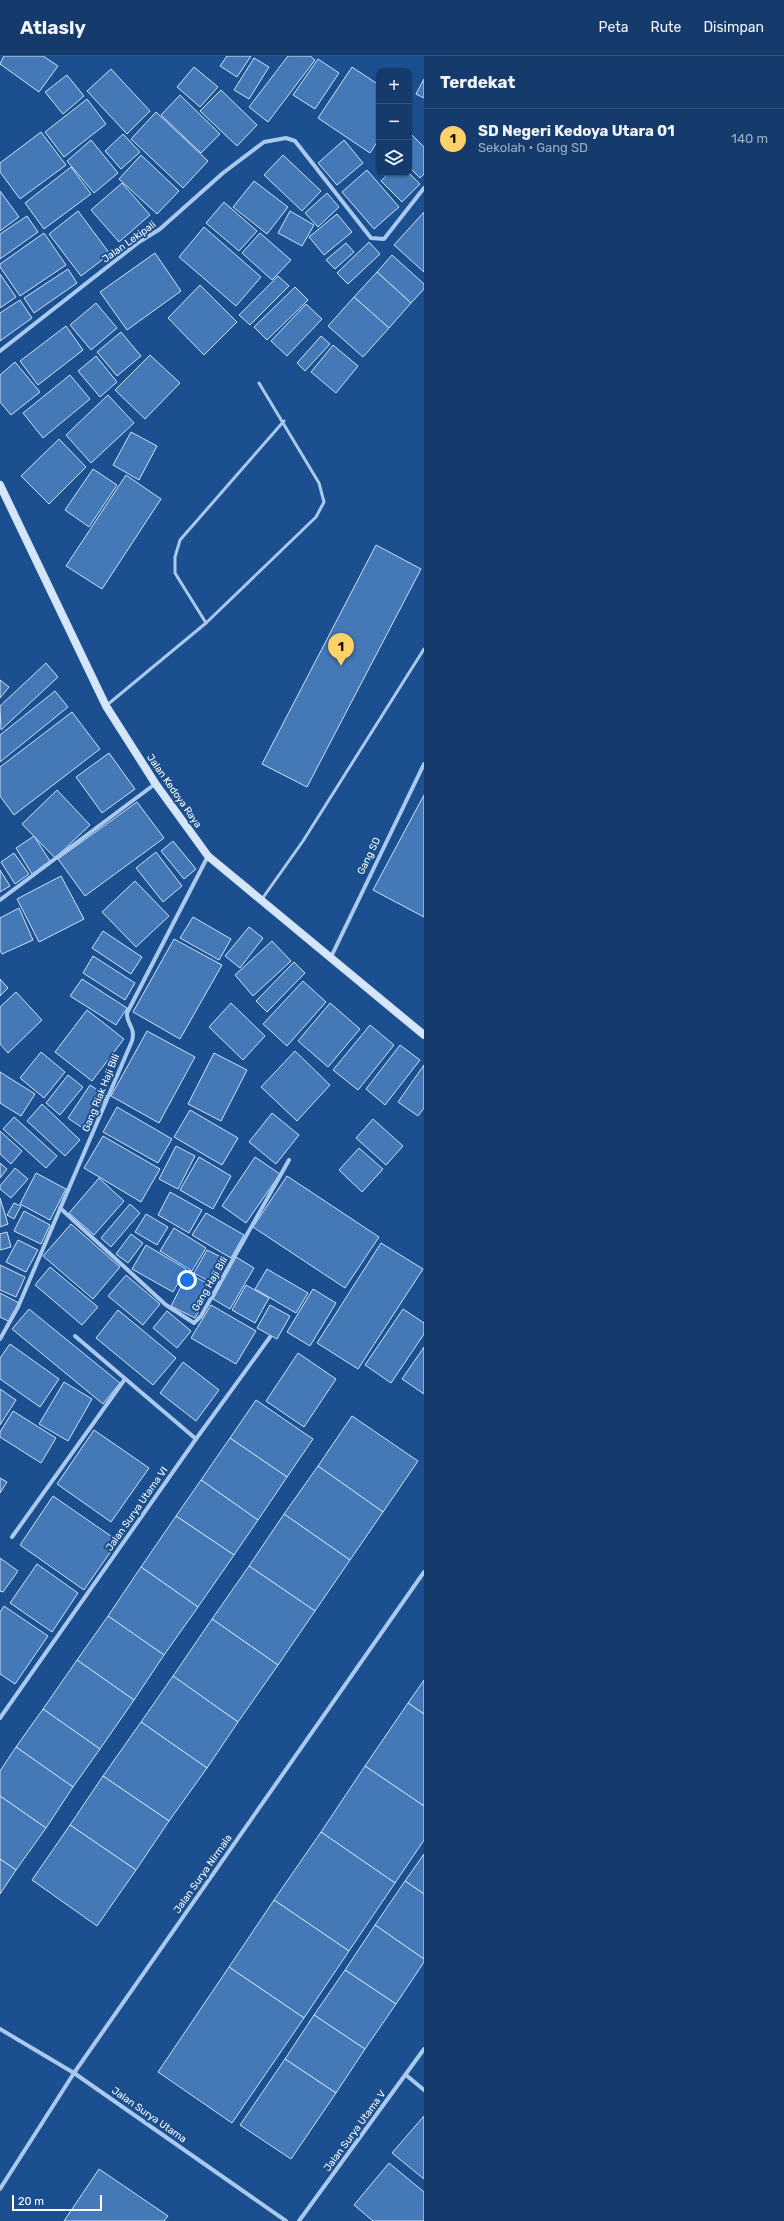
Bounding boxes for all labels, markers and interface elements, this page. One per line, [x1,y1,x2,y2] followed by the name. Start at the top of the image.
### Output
[20,16,86,39] text: Atlasly
[599,19,629,36] text: Peta
[651,19,681,36] text: Rute
[703,19,764,36] text: Disimpan
[376,68,412,176] map controls
[376,68,412,104] button: +
[440,72,515,92] text: Terdekat
[376,104,412,140] button: −
[478,122,675,140] text: SD Negeri Kedoya Utara 01
[450,131,456,146] text: 1
[731,131,768,146] text: 140 m
[376,140,412,176] button: layers
[478,140,588,155] text: Sekolah · Gang SD
[100,219,158,265] street label: Jalan Lekipali
[328,633,354,666] pin: 1
[144,752,204,830] street label: Jalan Kedoya Raya
[355,835,383,877] street label: Gang SD
[80,1052,122,1134] street label: Gang Riak Haji Bili
[190,1255,230,1313] street label: Gang Haji Bili
[177,1270,197,1290] your location
[103,1465,171,1553] street label: Jalan Surya Utama VI
[171,1832,235,1916] street label: Jalan Surya Nirmala
[109,2085,189,2145] street label: Jalan Surya Utama
[322,2088,389,2174] street label: Jalan Surya Utama V
[12,2193,102,2212] scale bar
[18,2195,44,2208] text: 20 m

